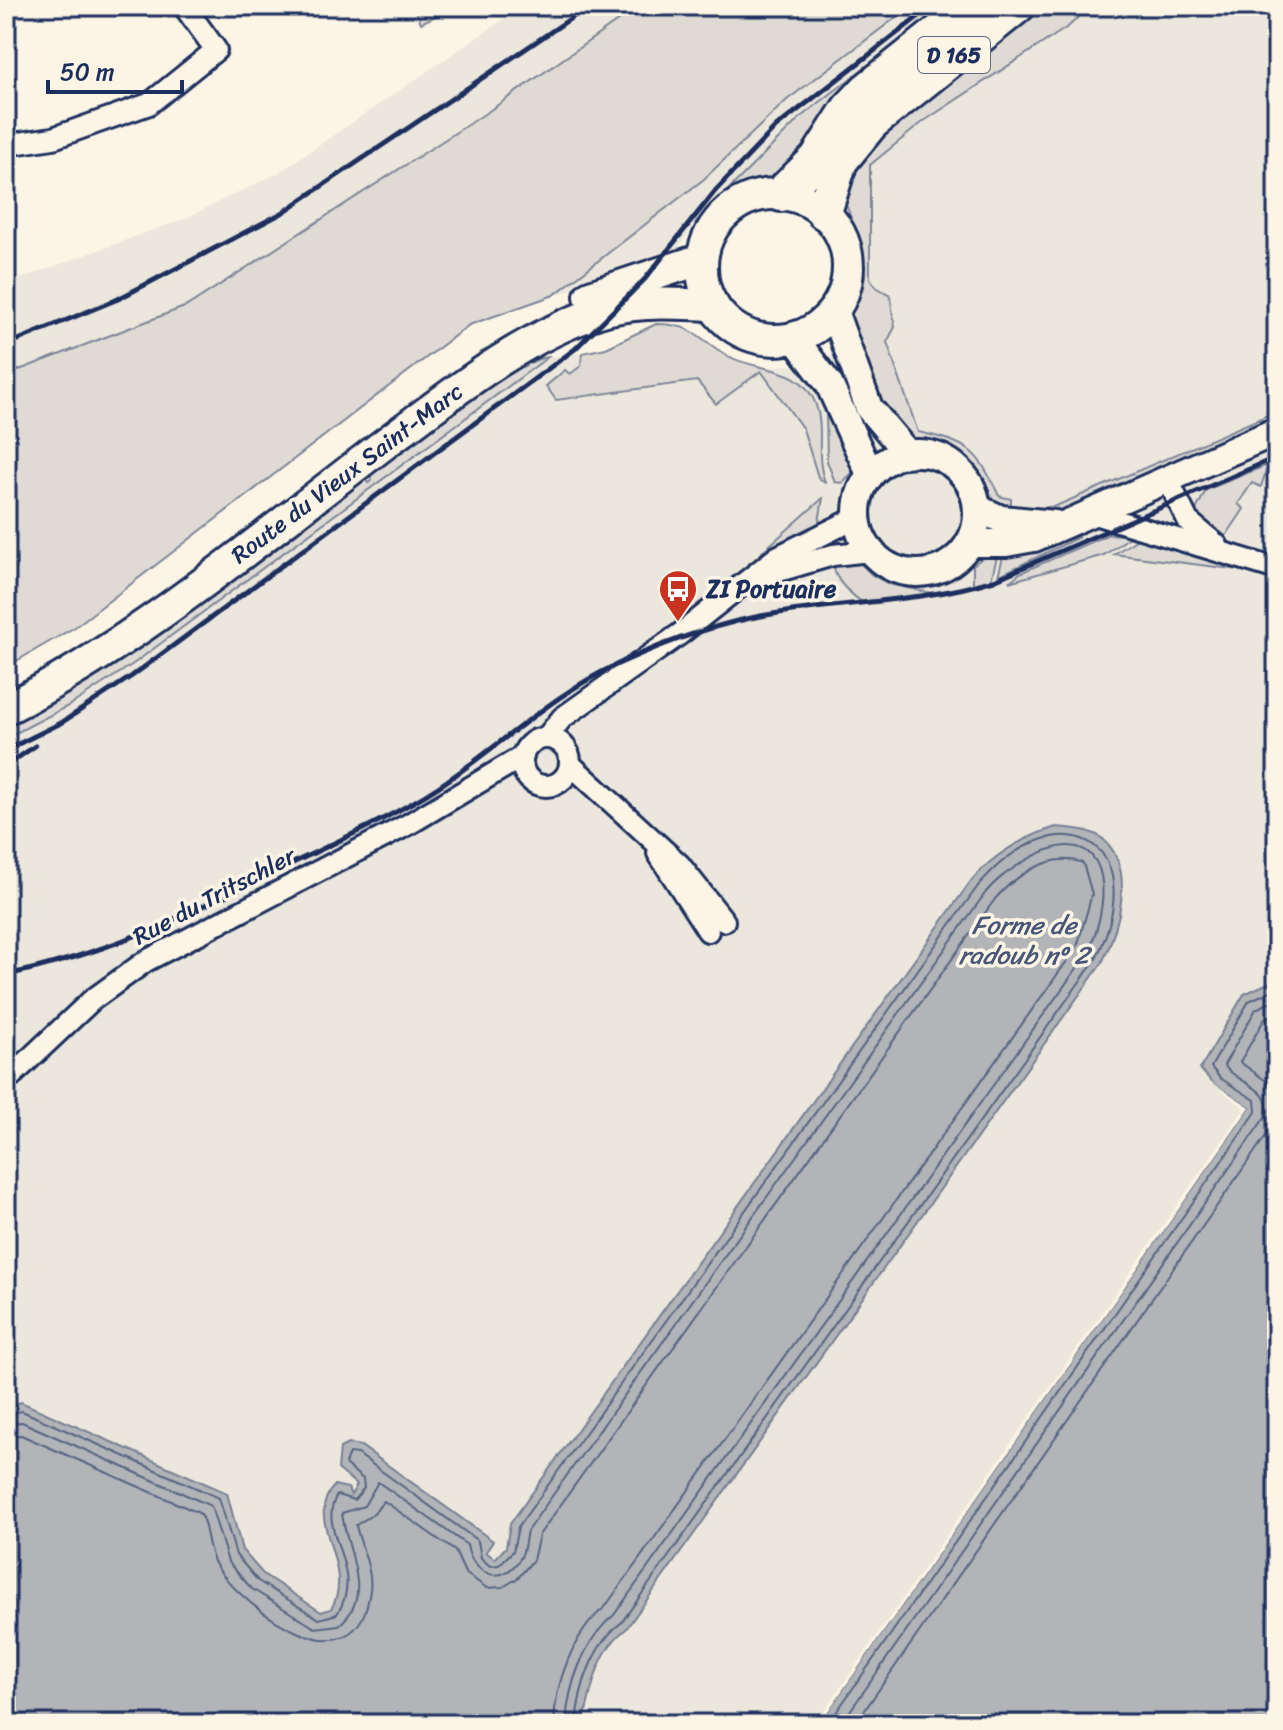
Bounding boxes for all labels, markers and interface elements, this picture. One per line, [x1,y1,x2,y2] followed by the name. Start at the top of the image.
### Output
[918,37,990,73] road number: D 165
[48,44,182,94] scale bar
[60,51,115,93] text: 50 m
[221,371,473,575] street label: Route du Vieux Saint-Marc
[657,568,699,623] bus stop icon: ZI Portuaire
[705,568,837,610] place label: ZI Portuaire
[125,834,305,957] street label: Rue du Tritschler
[959,902,1093,978] water label: Forme de radoub nº 2

